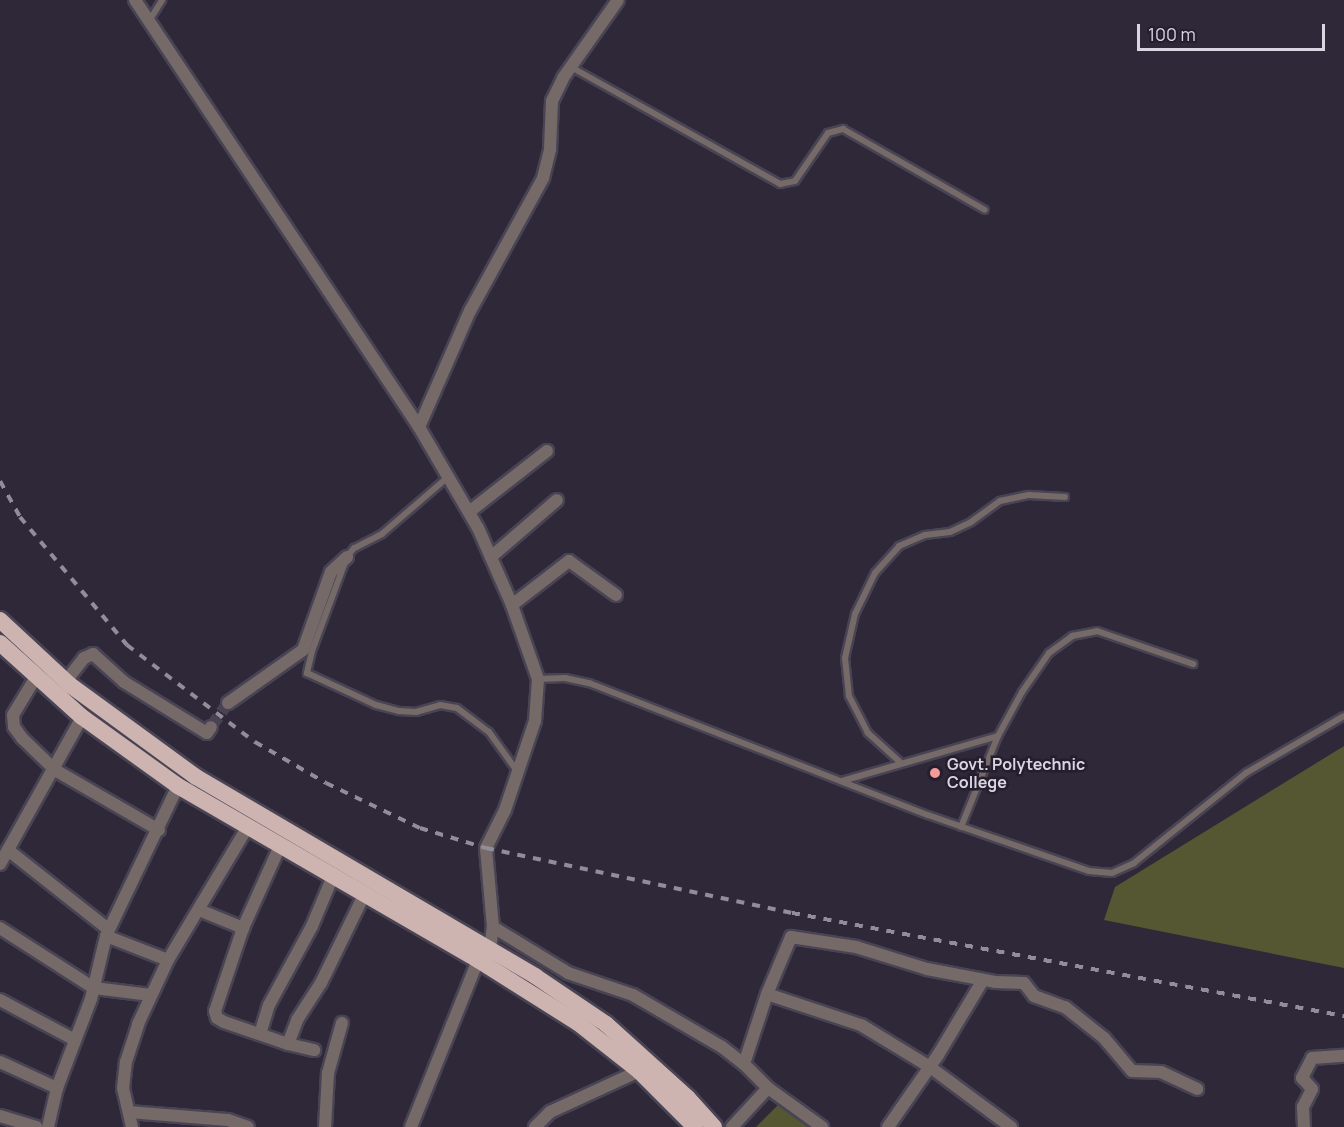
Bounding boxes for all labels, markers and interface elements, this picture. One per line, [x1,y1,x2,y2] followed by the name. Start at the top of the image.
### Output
[1140,12,1328,50] scale bar
[1148,22,1196,46] text: 100 m
[947,754,1085,792] place label: Govt. Polytechnic College
[928,766,942,780] marker: Govt. Polytechnic College

